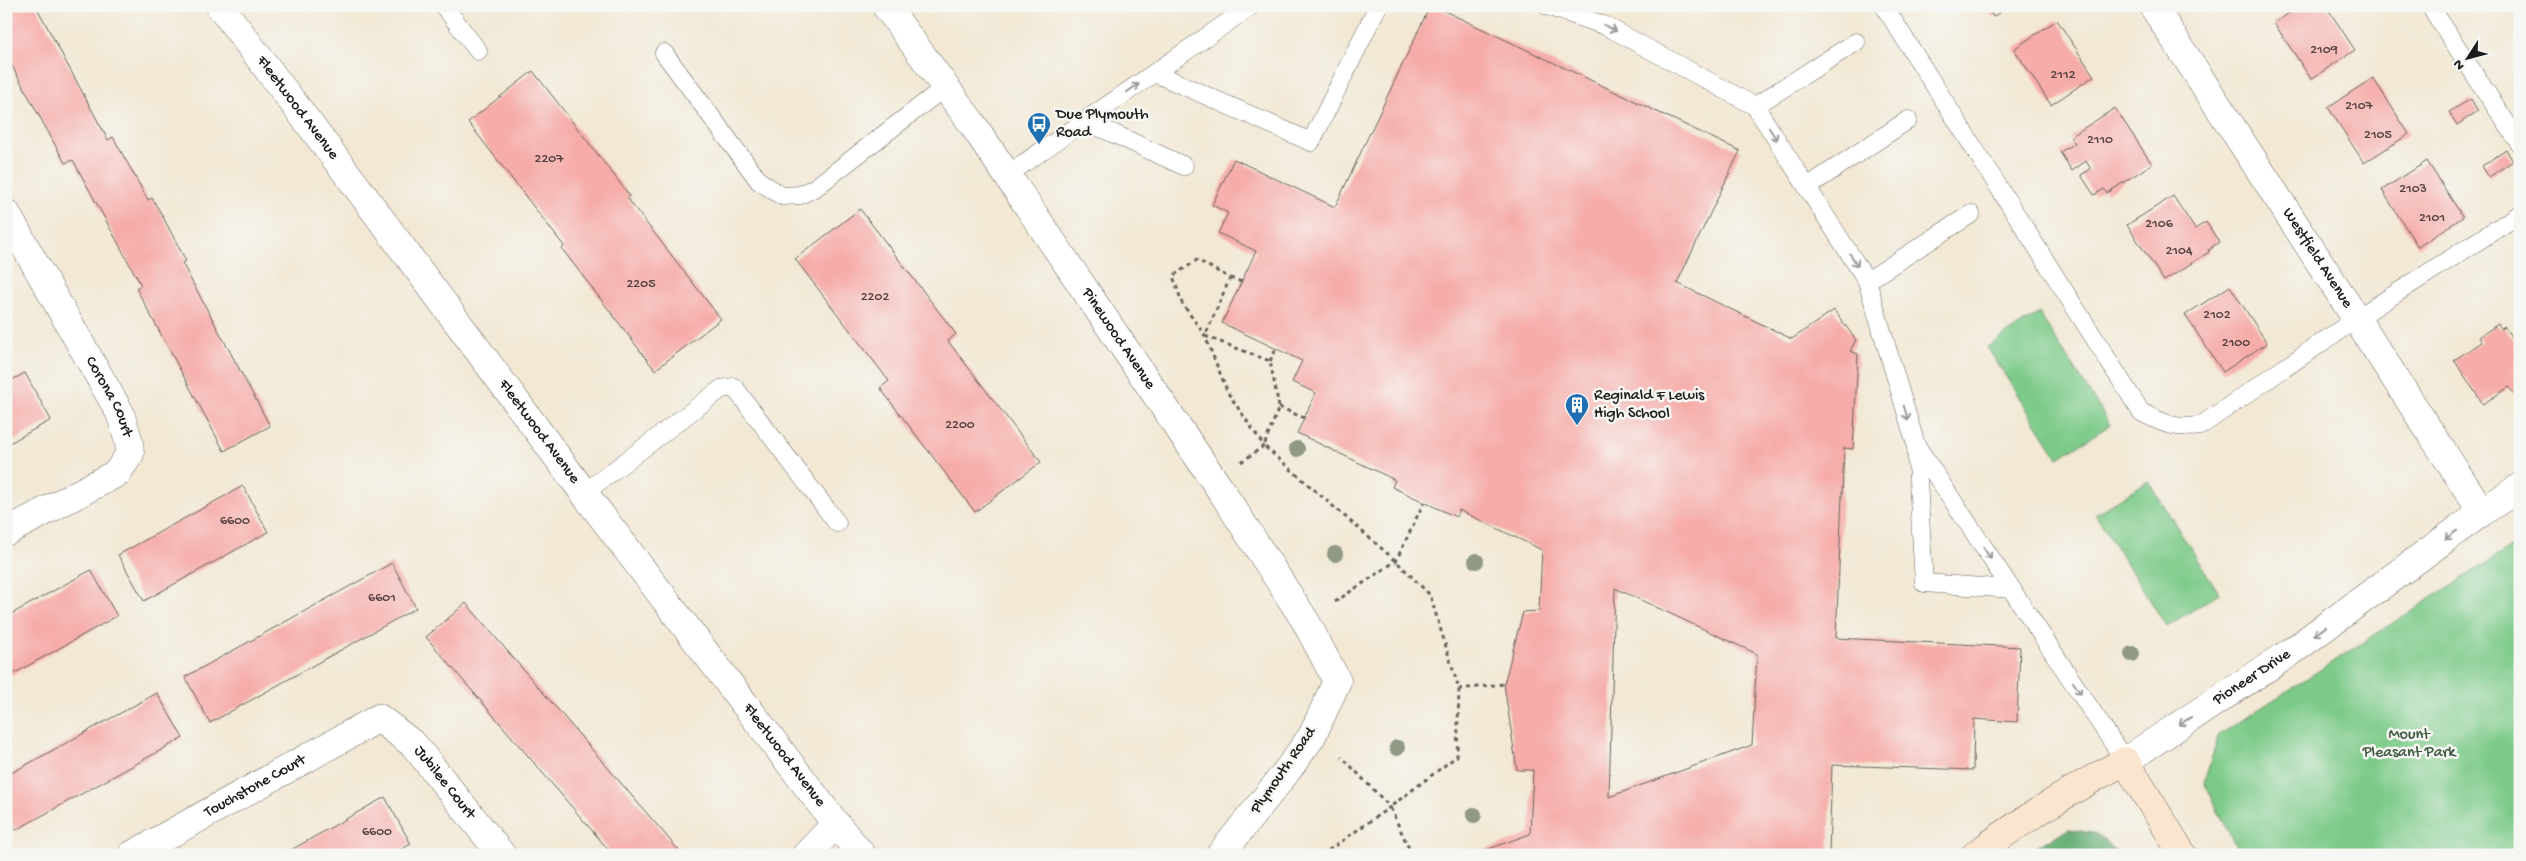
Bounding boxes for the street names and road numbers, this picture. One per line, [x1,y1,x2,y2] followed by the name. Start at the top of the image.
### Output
[251,52,343,164] street label: Fleetwood Avenue
[2278,205,2357,313] street label: Westfield Avenue
[1076,284,1160,394] street label: Pinewood Avenue
[80,353,137,441] street label: Corona Court
[493,375,584,488] street label: Fleetwood Avenue
[2209,645,2295,711] street label: Pioneer Drive
[738,699,830,812] street label: Fleetwood Avenue
[1247,723,1322,819] street label: Plymouth Road
[409,742,480,824] street label: Jubilee Court
[200,750,311,823] street label: Touchstone Court

